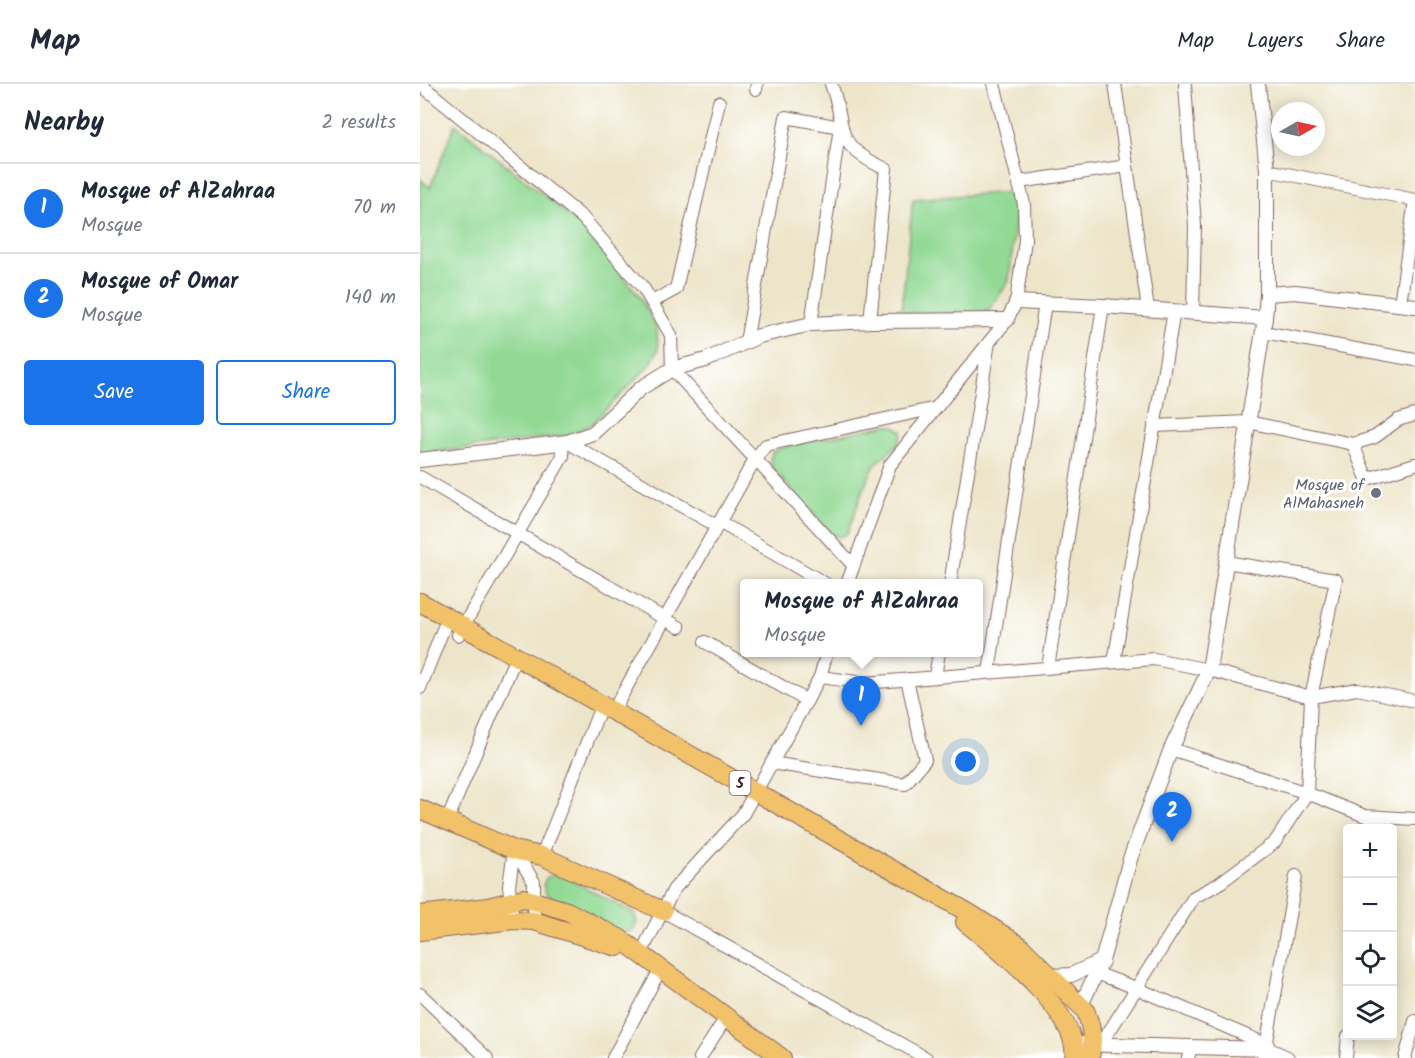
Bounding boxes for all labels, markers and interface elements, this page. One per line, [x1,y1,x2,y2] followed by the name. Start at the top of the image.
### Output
[30,19,81,64] text: Map
[1177,25,1214,58] text: Map
[1247,25,1303,58] text: Layers
[1336,25,1385,58] text: Share
[24,102,104,144] text: Nearby
[1271,102,1325,156] north arrow
[321,107,396,139] text: 2 results
[81,175,275,210] text: Mosque of AlZahraa
[40,192,47,224] text: 1
[353,192,396,224] text: 70 m
[81,210,142,242] text: Mosque
[81,265,238,300] text: Mosque of Omar
[38,282,49,314] text: 2
[345,282,396,314] text: 140 m
[81,300,142,332] text: Mosque
[24,360,204,425] button: Save
[216,360,396,425] button: Share
[1283,473,1366,516] place label: Mosque of AlMahasneh
[1369,486,1383,500] marker: Mosque of AlMahasneh
[740,579,983,657] popup
[764,585,959,620] text: Mosque of AlZahraa
[764,620,826,652] text: Mosque
[842,676,880,726] pin: 1
[951,747,980,776] your location
[730,771,750,795] road number: 5
[1152,792,1191,842] pin: 2
[1343,824,1397,1040] map controls
[1343,824,1397,878] button: +
[1343,878,1397,932] button: −
[1343,932,1397,986] button: locate
[1343,986,1397,1040] button: layers

